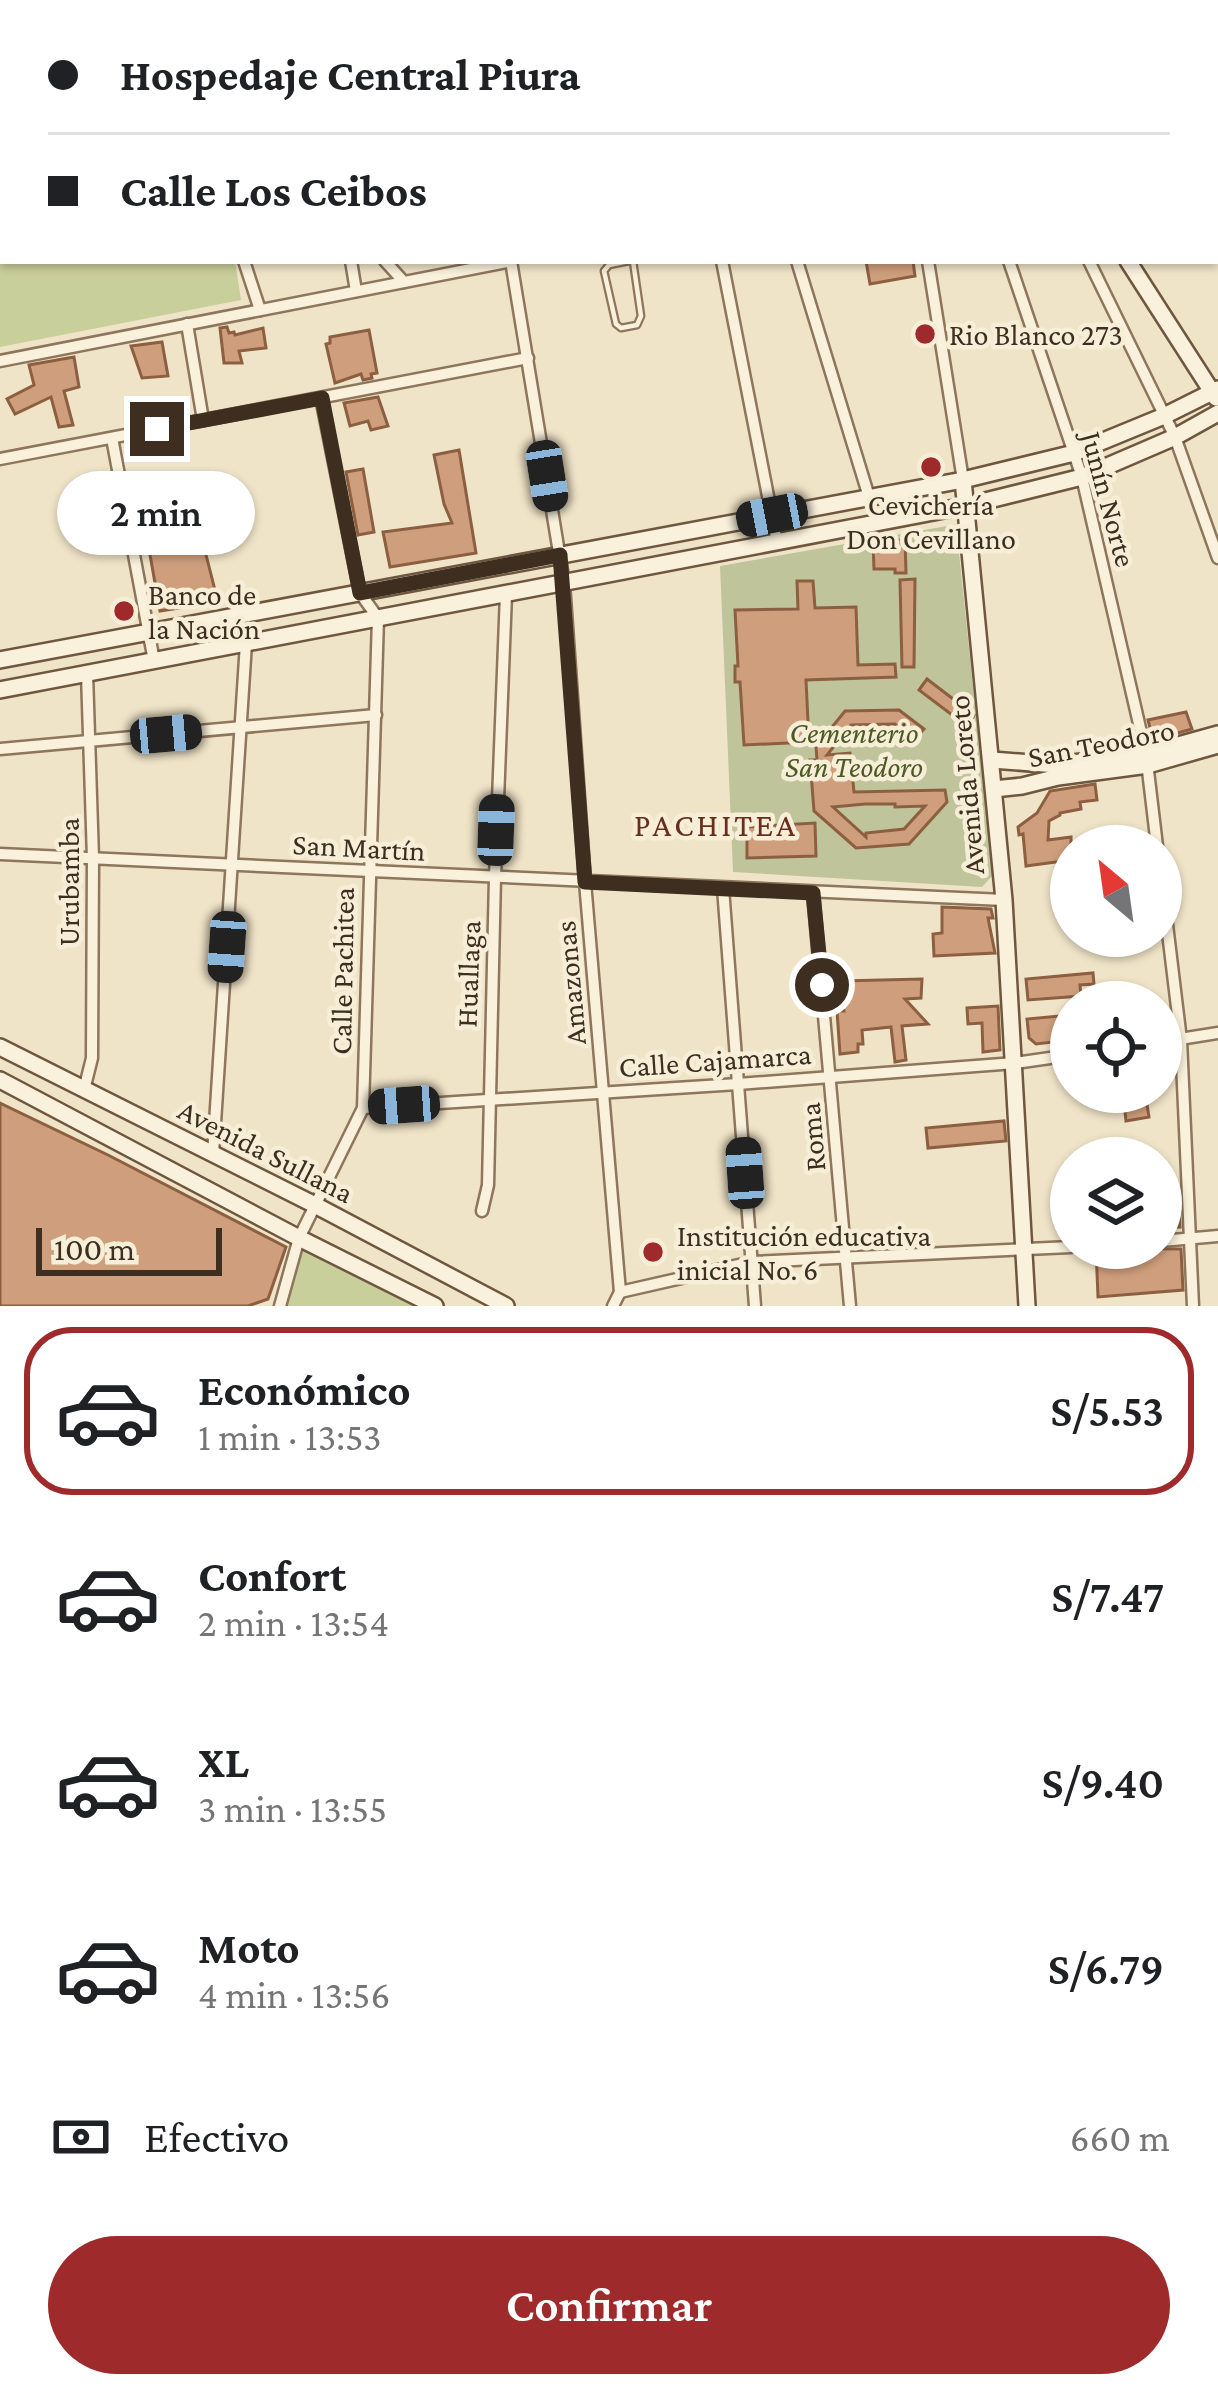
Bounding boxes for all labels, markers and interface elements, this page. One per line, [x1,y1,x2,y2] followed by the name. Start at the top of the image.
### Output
[120,50,580,100] text: Hospedaje Central Piura
[120,166,427,216] text: Calle Los Ceibos
[949,318,1123,351] place label: Rio Blanco 273
[912,321,938,347] marker: Rio Blanco 273
[130,402,184,456] route end
[1074,425,1143,570] street label: Junín Norte
[524,438,570,514] car
[918,454,944,480] marker: Cevichería Don Cevillano
[58,471,256,555] callout: 2 min
[846,488,1016,555] place label: Cevichería Don Cevillano
[733,490,811,540] car
[110,491,202,534] text: 2 min
[148,578,260,645] place label: Banco de la Nación
[111,598,137,624] marker: Banco de la Nación
[942,694,990,876] street label: Avenida Loreto
[129,713,203,755] car
[1025,713,1177,773] street label: San Teodoro
[785,716,923,783] park label: Cementerio San Teodoro
[477,793,515,867] car
[634,806,798,843] district label: PACHITEA
[52,818,85,946] street label: Urubamba
[1050,825,1182,957] north arrow
[1050,825,1182,1269] map controls
[292,827,426,867] street label: San Martín
[324,887,360,1055] street label: Calle Pachitea
[207,910,247,984] car
[450,920,487,1028] street label: Huallaga
[548,920,592,1046] street label: Amazonas
[795,958,849,1012] route start
[1050,981,1182,1113] button: locate
[618,1037,813,1084] street label: Calle Cajamarca
[367,1085,441,1125] car
[173,1093,359,1209] street label: Avenida Sullana
[793,1101,831,1173] street label: Roma
[725,1136,765,1210] car
[1050,1137,1182,1269] button: layers
[677,1219,931,1286] place label: Institución educativa inicial No. 6
[36,1222,222,1275] scale bar
[54,1230,135,1267] text: 100 m
[640,1239,666,1265] marker: Institución educativa inicial No. 6
[54,1357,162,1465] icon: car
[198,1365,411,1415] text: Económico
[1050,1386,1164,1436] text: S/5.53
[198,1415,381,1458] text: 1 min · 13:53
[54,1543,162,1651] icon: car
[198,1551,346,1601] text: Confort
[1051,1572,1164,1622] text: S/7.47
[198,1601,389,1644] text: 2 min · 13:54
[54,1729,162,1837] icon: car
[198,1737,249,1787] text: XL
[1041,1758,1164,1808] text: S/9.40
[198,1787,387,1830] text: 3 min · 13:55
[54,1915,162,2023] icon: car
[198,1923,300,1973] text: Moto
[1048,1944,1164,1994] text: S/6.79
[198,1973,390,2016] text: 4 min · 13:56
[48,2104,114,2170] icon: cash
[144,2112,289,2162] text: Efectivo
[1070,2116,1170,2159] text: 660 m
[48,2236,1170,2374] button: Confirmar

